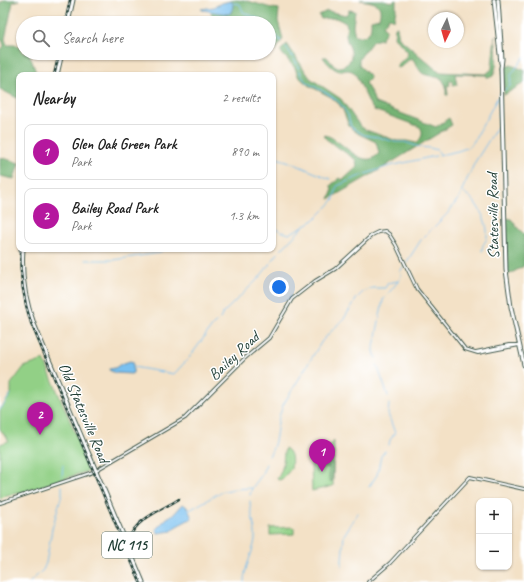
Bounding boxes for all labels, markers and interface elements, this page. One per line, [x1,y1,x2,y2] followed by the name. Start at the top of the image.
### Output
[428,12,464,48] north arrow
[16,16,276,60] search box
[30,27,52,49] icon: search
[62,29,123,48] text: Search here
[32,88,75,109] text: Nearby
[222,90,260,106] text: 2 results
[71,135,176,154] text: Glen Oak Green Park
[43,144,49,160] text: 1
[231,144,259,160] text: 890 m
[71,154,92,170] text: Park
[482,170,504,259] street label: Statesville Road
[71,199,158,218] text: Bailey Road Park
[43,208,49,224] text: 2
[229,208,259,224] text: 1.3 km
[71,218,92,234] text: Park
[269,277,289,297] your location
[204,326,266,385] street label: Bailey Road
[54,360,115,469] street label: Old Statesville Road
[27,402,53,435] pin: 2
[309,439,335,472] pin: 1
[476,498,512,570] map controls
[476,498,512,534] button: +
[102,532,152,558] road number: NC 115
[476,534,512,570] button: −

